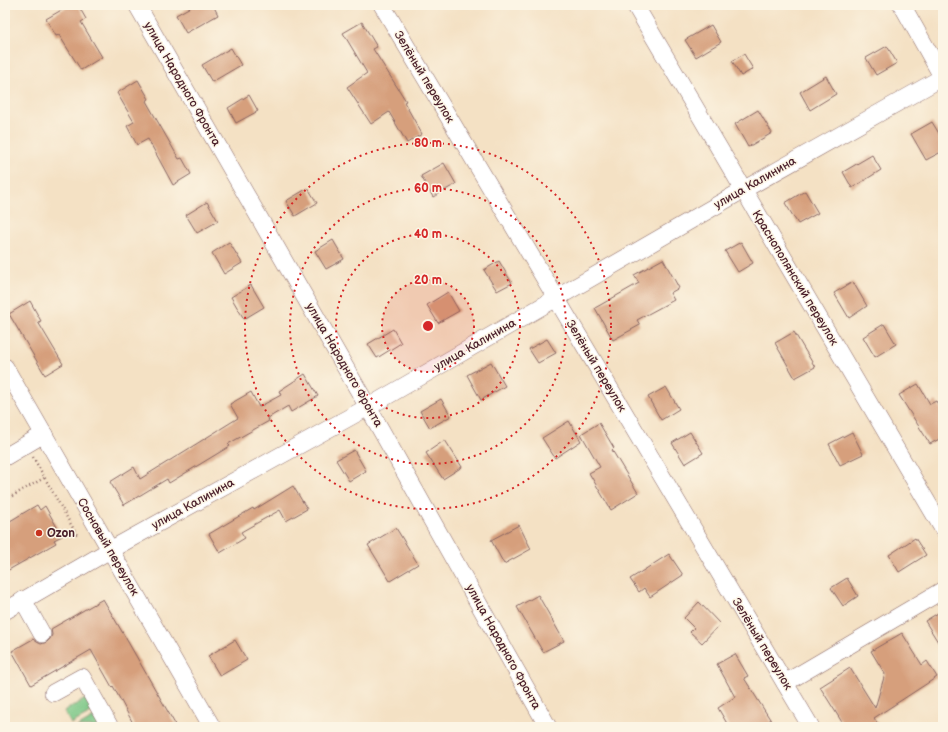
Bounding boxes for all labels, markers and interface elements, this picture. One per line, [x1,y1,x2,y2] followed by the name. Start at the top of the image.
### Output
[140,19,224,149] street label: улица Народного Фронта
[391,28,458,126] street label: Зелёный переулок
[414,136,442,151] text: 80 m
[711,153,799,213] street label: улица Калинина
[414,181,442,196] text: 60 m
[749,208,842,349] street label: Краснополянский переулок
[414,227,442,242] text: 40 m
[414,273,442,288] text: 20 m
[302,300,386,430] street label: улица Народного Фронта
[431,315,519,375] street label: улица Калинина
[563,317,630,415] street label: Зелёный переулок
[421,319,435,333] centre of rings
[149,475,237,533] street label: улица Калинина
[74,495,142,599] street label: Сосновый переулок
[47,526,75,541] place label: Ozon
[34,528,44,538] marker: Ozon
[462,582,544,712] street label: улица Народного Фронта
[729,595,796,693] street label: Зелёный переулок

